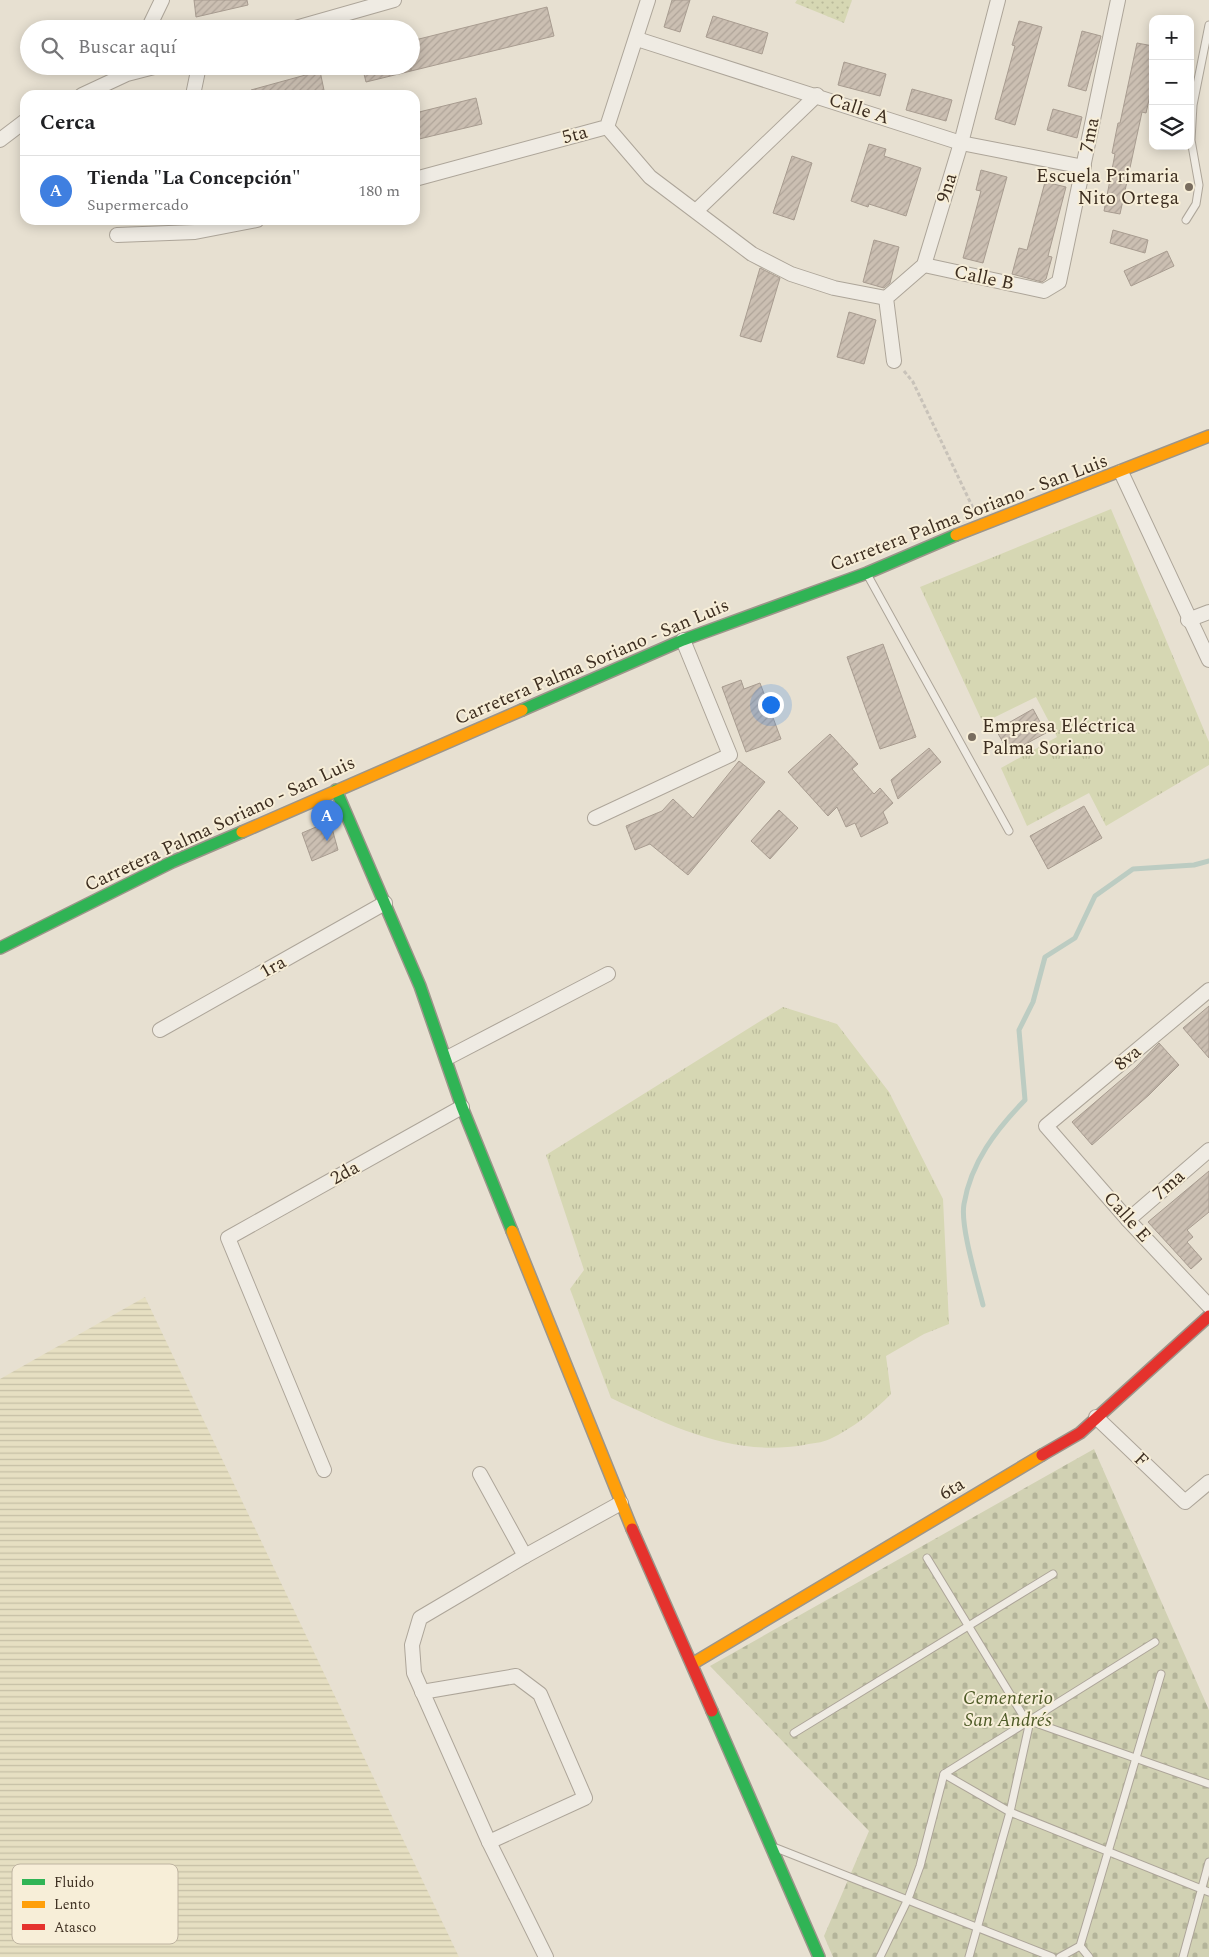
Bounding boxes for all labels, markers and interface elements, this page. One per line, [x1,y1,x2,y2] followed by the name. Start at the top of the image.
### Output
[1149,15,1194,150] map controls
[1149,15,1194,60] button: +
[20,20,420,75] search box
[78,33,177,62] text: Buscar aquí
[38,34,66,62] icon: search
[1149,60,1194,105] button: −
[825,86,893,132] street label: Calle A
[1149,105,1194,150] button: layers
[40,107,95,139] text: Cerca
[1072,114,1108,155] street label: 7ma
[559,118,592,152] street label: 5ta
[1036,162,1180,213] place label: Escuela Primaria Nito Ortega
[87,164,301,193] text: Tienda "La Concepción"
[929,169,965,206] street label: 9na
[50,179,62,203] text: A
[358,179,400,203] text: 180 m
[1183,181,1195,193] marker: Escuela Primaria Nito Ortega
[87,193,189,217] text: Supermercado
[951,258,1017,298] street label: Calle B
[826,446,1112,580] street label: Carretera Palma Soriano - San Luis
[450,591,734,733] street label: Carretera Palma Soriano - San Luis
[758,692,784,718] your location
[982,712,1136,763] place label: Empresa Eléctrica Palma Soriano
[966,731,978,743] marker: Empresa Eléctrica Palma Soriano
[80,748,360,900] street label: Carretera Palma Soriano - San Luis
[311,800,343,841] pin: A
[254,948,292,986] street label: 1ra
[1108,1037,1149,1078] street label: 8va
[325,1153,366,1193] street label: 2da
[1146,1162,1192,1207] street label: 7ma
[1096,1185,1158,1249] street label: Calle E
[1127,1446,1155,1474] street label: F
[934,1470,971,1508] street label: 6ta
[963,1684,1053,1735] park label: Cementerio San Andrés
[12,1864,178,1944] legend
[54,1872,94,1893] text: Fluido
[54,1894,90,1915] text: Lento
[54,1917,96,1938] text: Atasco

